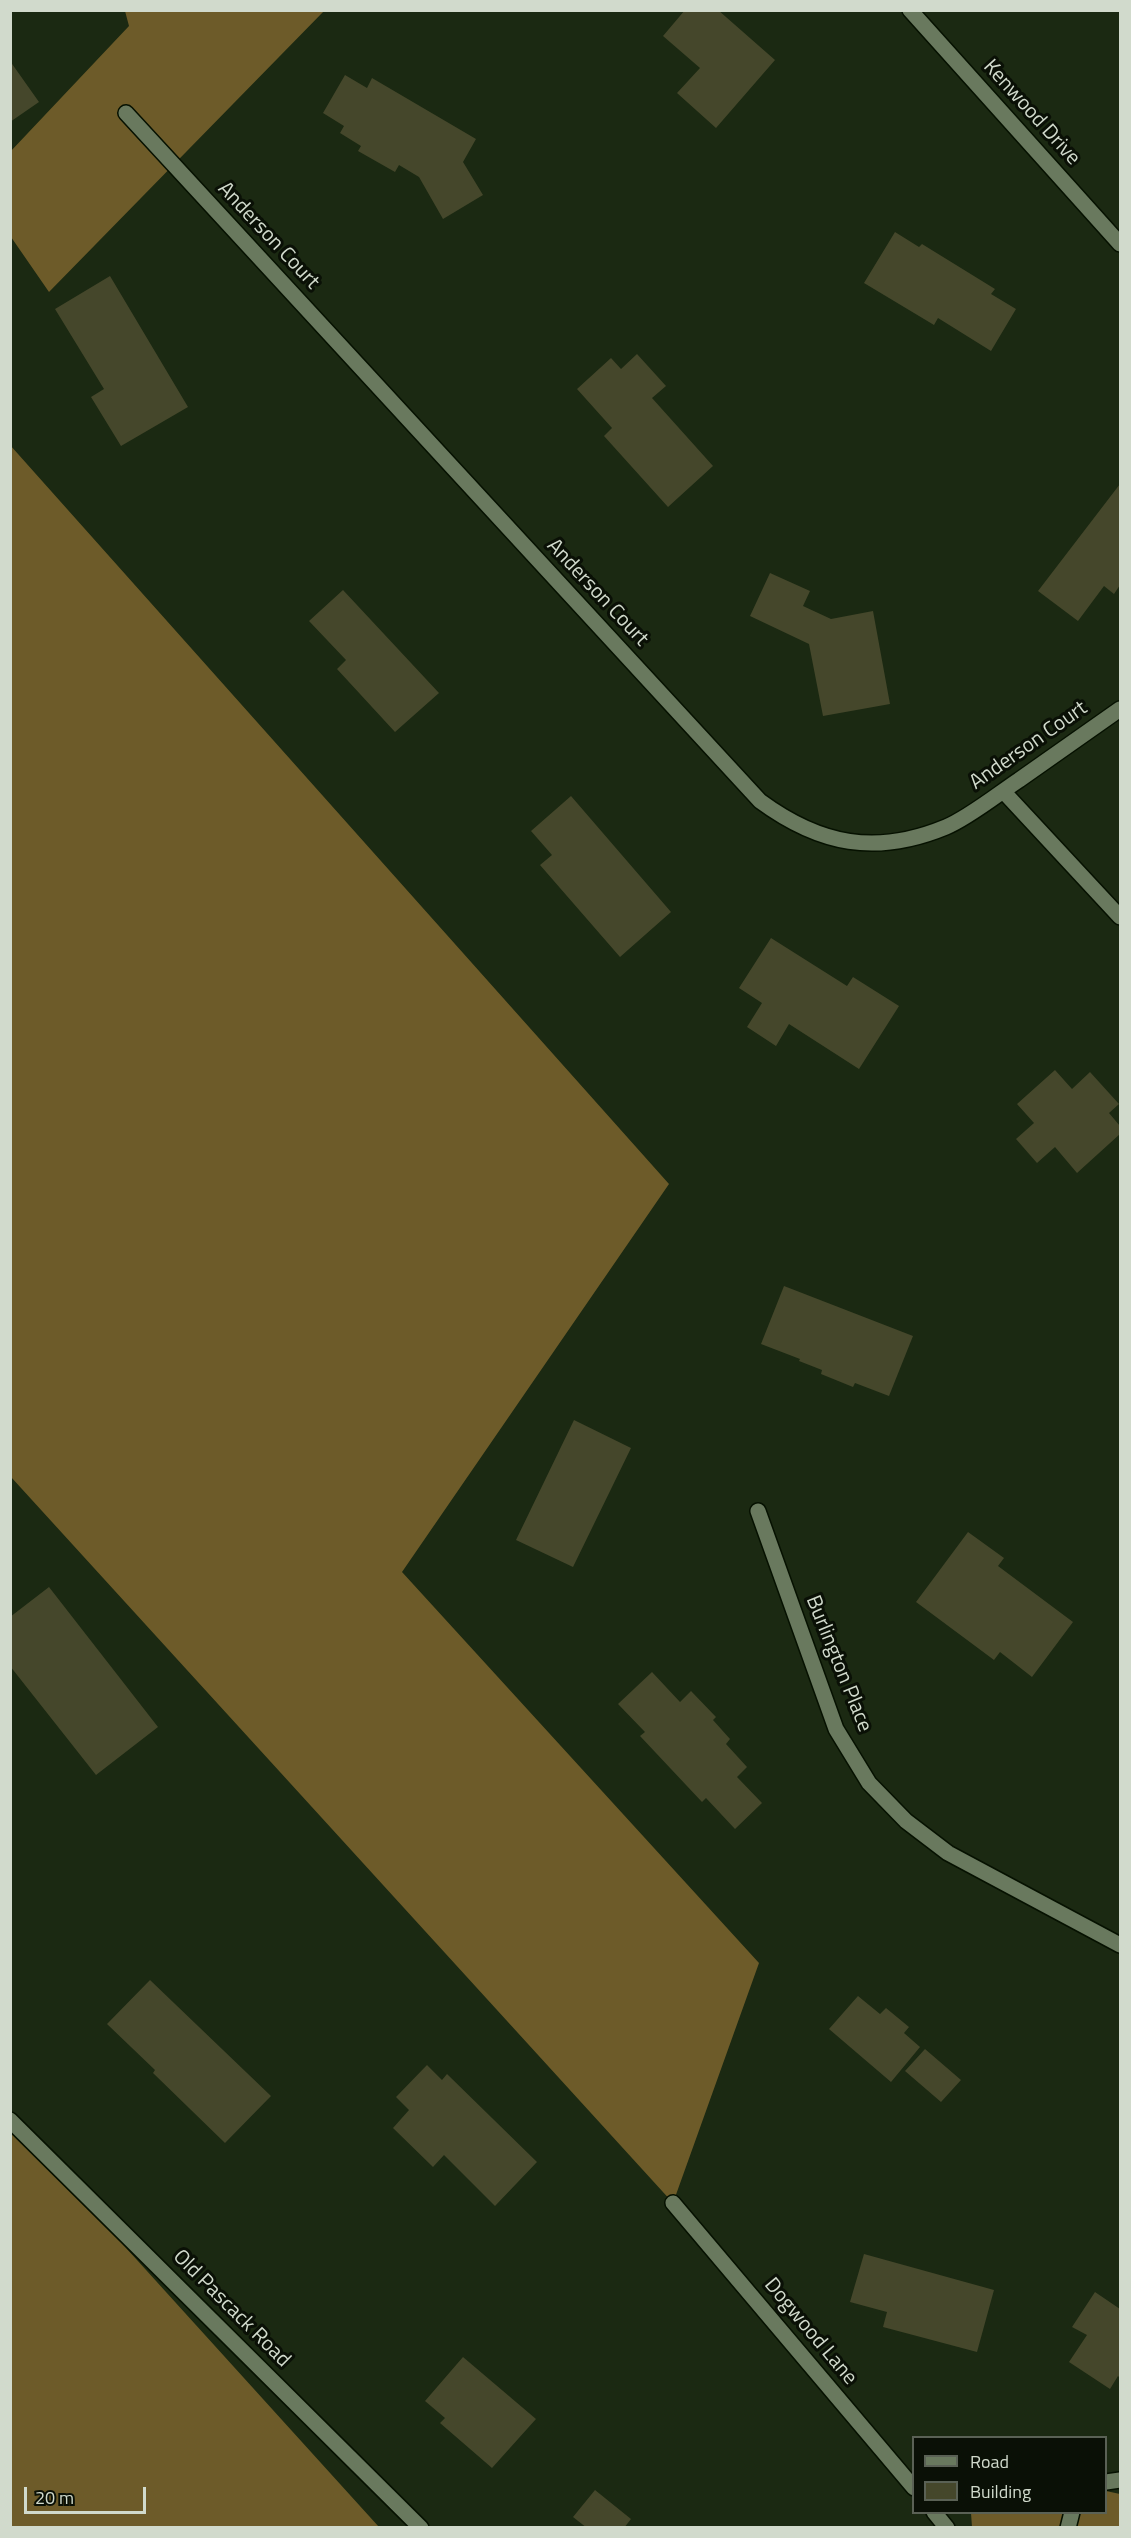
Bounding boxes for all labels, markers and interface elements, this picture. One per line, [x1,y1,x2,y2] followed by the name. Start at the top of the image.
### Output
[977,55,1085,171] street label: Kenwood Drive
[212,177,324,295] street label: Anderson Court
[541,534,653,652] street label: Anderson Court
[965,696,1093,796] street label: Anderson Court
[799,1592,877,1736] street label: Burlington Place
[167,2245,295,2373] street label: Old Pascack Road
[758,2273,862,2391] street label: Dogwood Lane
[912,2436,1107,2514] legend
[970,2448,1009,2475] text: Road
[27,2475,148,2513] scale bar
[970,2478,1031,2505] text: Building
[35,2484,74,2511] text: 20 m

